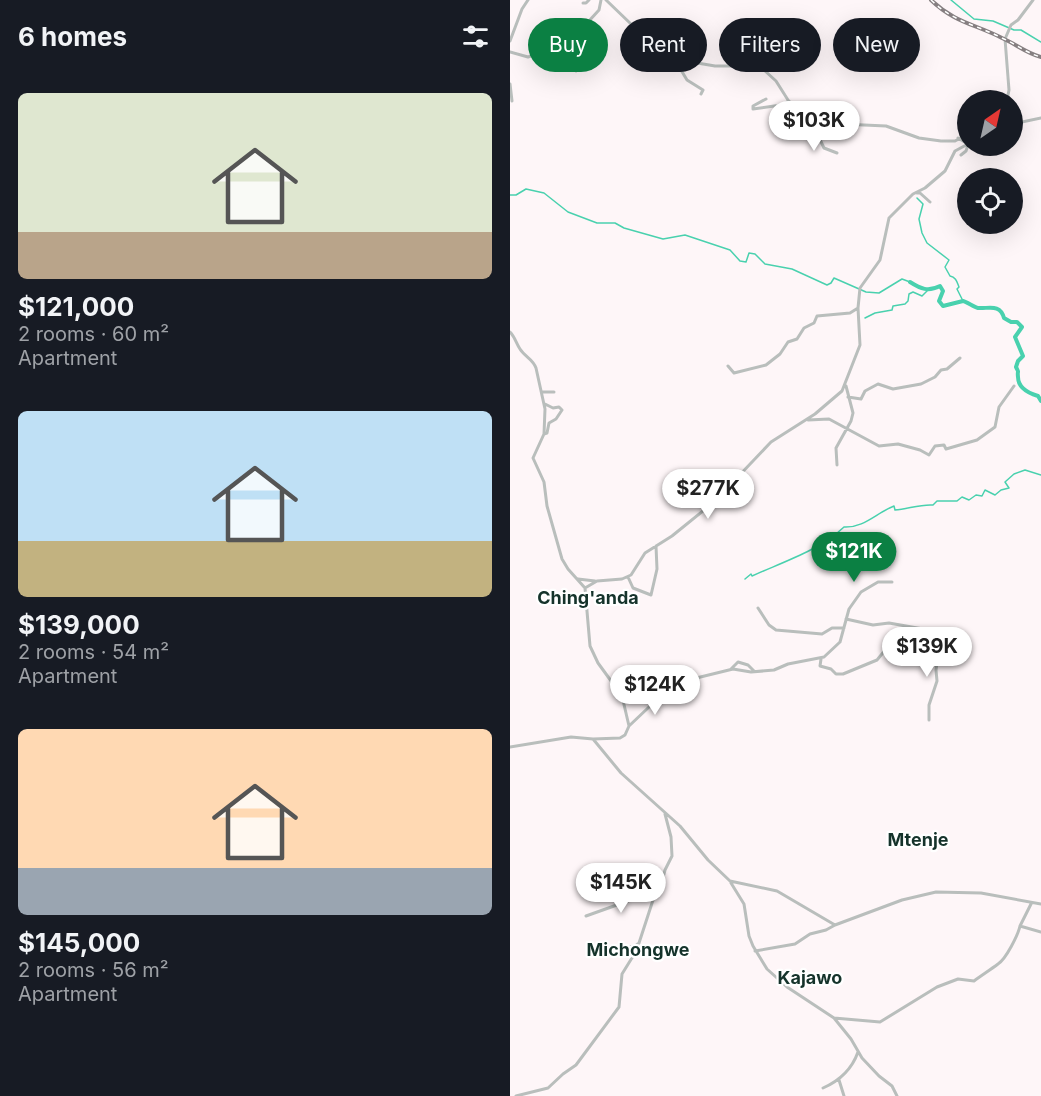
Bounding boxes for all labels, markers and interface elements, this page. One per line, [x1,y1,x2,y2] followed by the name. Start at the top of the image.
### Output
[528,18,608,72] chip: Buy
[620,18,707,72] chip: Rent
[719,18,821,72] chip: Filters
[833,18,920,72] chip: New
[459,20,492,53] icon: filters
[18,21,127,52] text: 6 homes
[957,90,1023,156] north arrow
[957,90,1023,234] map controls
[772,101,856,152] pin: $103K
[783,108,845,132] text: $103K
[201,132,309,240] icon: home
[957,168,1023,234] button: locate
[18,291,134,322] text: $121,000
[18,322,169,346] text: 2 rooms · 60 m²
[18,346,117,370] text: Apartment
[201,450,309,558] icon: home
[666,469,750,520] pin: $277K
[676,476,740,500] text: $277K
[812,532,896,583] pin: $121K
[825,539,883,563] text: $121K
[537,587,639,608] district label: Ching'anda
[18,609,140,640] text: $139,000
[885,627,969,678] pin: $139K
[896,634,958,658] text: $139K
[18,640,169,664] text: 2 rooms · 54 m²
[18,664,117,688] text: Apartment
[613,665,697,716] pin: $124K
[624,672,686,696] text: $124K
[201,768,309,876] icon: home
[888,829,949,850] district label: Mtenje
[579,863,663,914] pin: $145K
[590,870,652,894] text: $145K
[18,927,140,958] text: $145,000
[587,939,690,960] district label: Michongwe
[18,958,169,982] text: 2 rooms · 56 m²
[778,967,842,988] district label: Kajawo
[18,982,117,1006] text: Apartment

